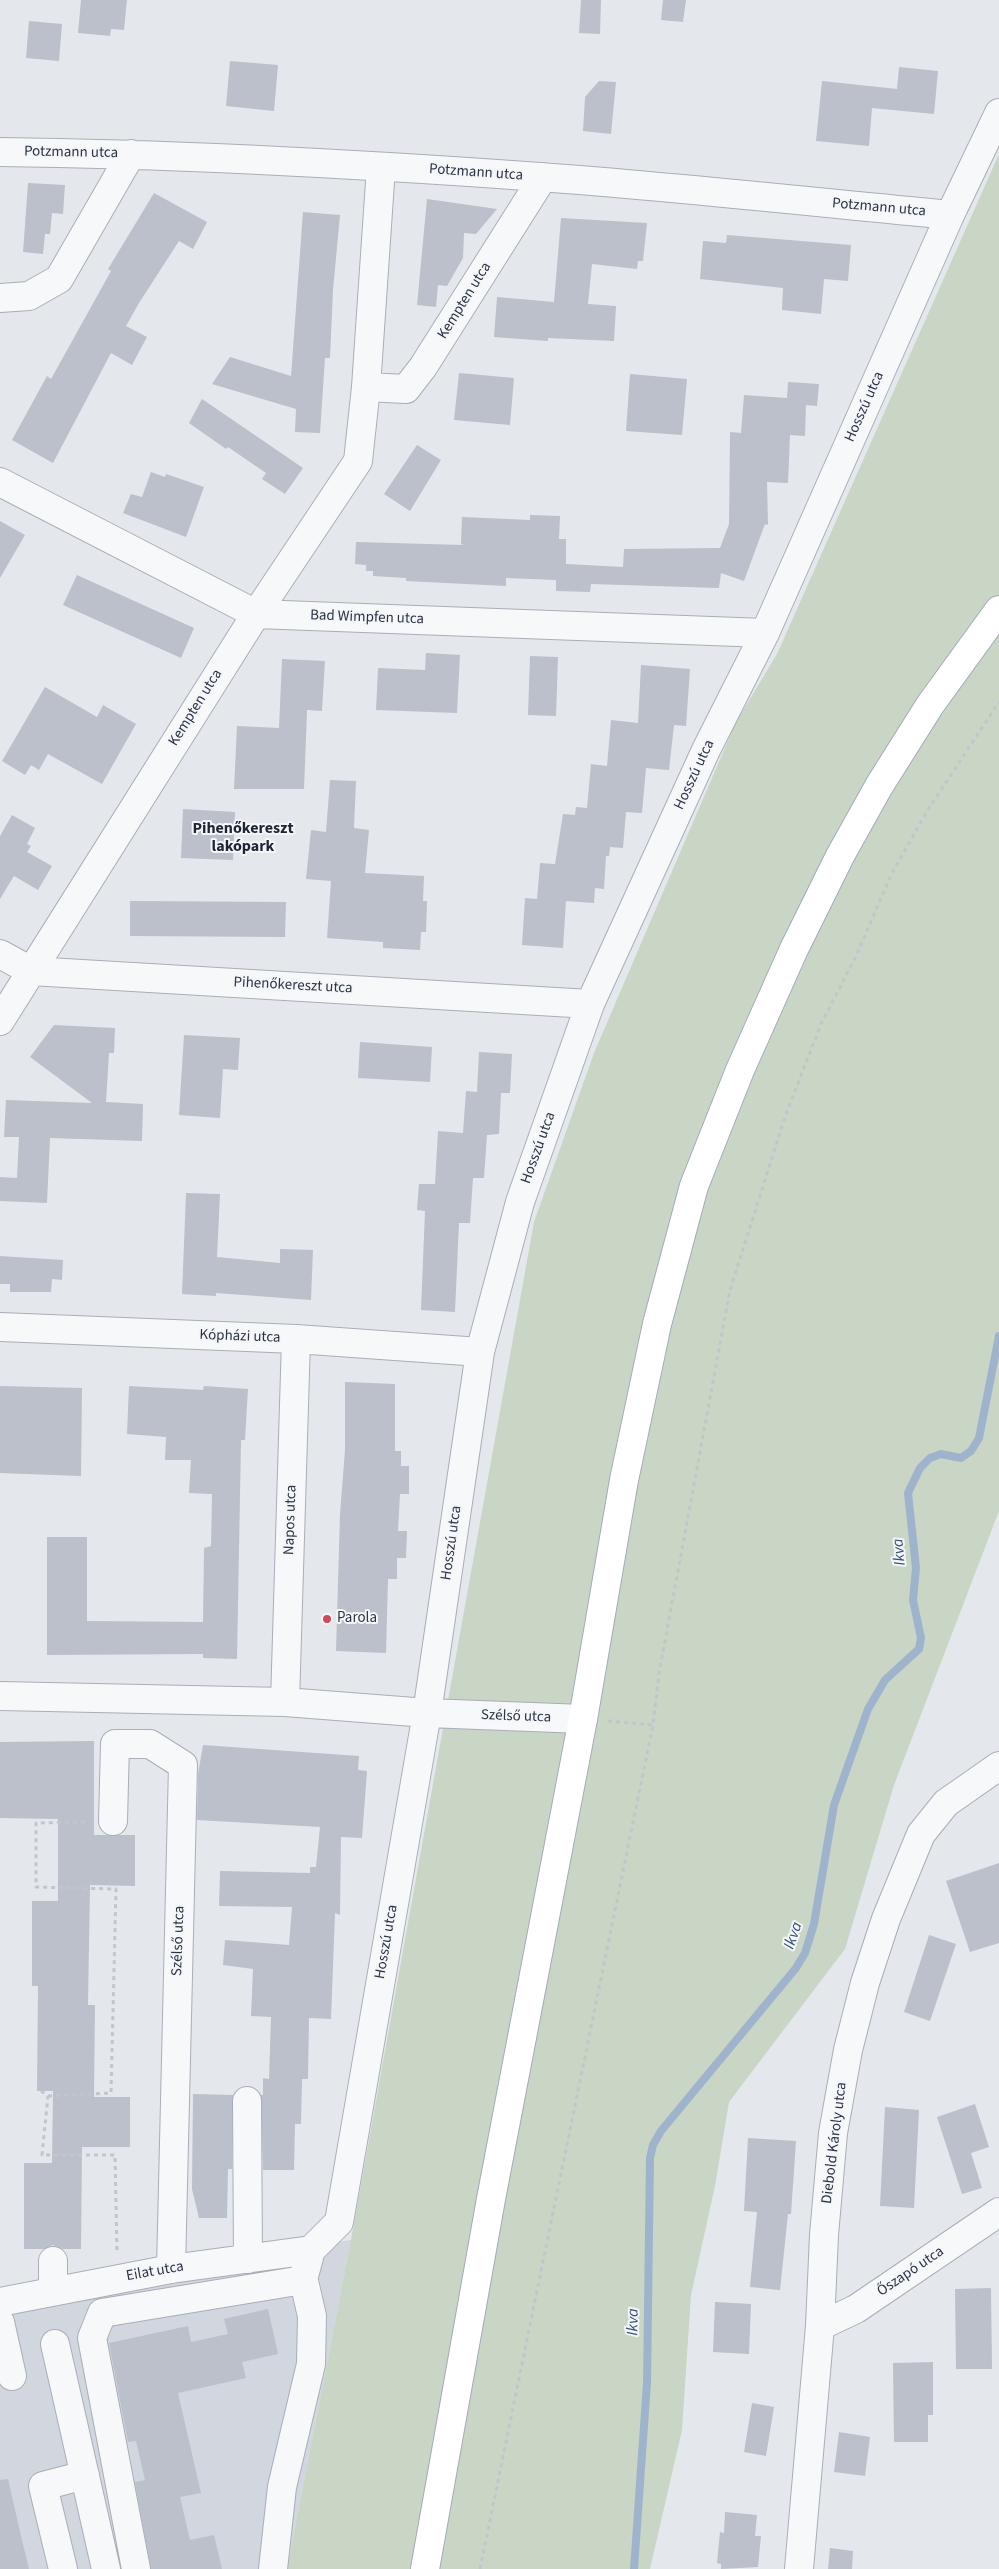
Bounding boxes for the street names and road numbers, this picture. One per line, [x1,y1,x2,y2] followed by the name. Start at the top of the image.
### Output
[24,143,118,163] street label: Potzmann utca
[428,161,524,185] street label: Potzmann utca
[831,195,927,221] street label: Potzmann utca
[434,259,496,343] street label: Kempten utca
[842,369,888,445] street label: Hosszú utca
[310,607,424,629] street label: Bad Wimpfen utca
[165,666,227,750] street label: Kempten utca
[671,737,719,813] street label: Hosszú utca
[233,974,353,998] street label: Pihenőkereszt utca
[518,1110,560,1186] street label: Hosszú utca
[199,1327,281,1347] street label: Kópházi utca
[281,1485,301,1555] street label: Napos utca
[438,1505,466,1581] street label: Hosszú utca
[481,1707,551,1727] street label: Szélső utca
[372,1903,402,1981] street label: Hosszú utca
[169,1906,189,1976] street label: Szélső utca
[819,2081,851,2205] street label: Diebold Károly utca
[874,2243,948,2301] street label: Őszapó utca
[125,2258,185,2286] street label: Eilat utca

